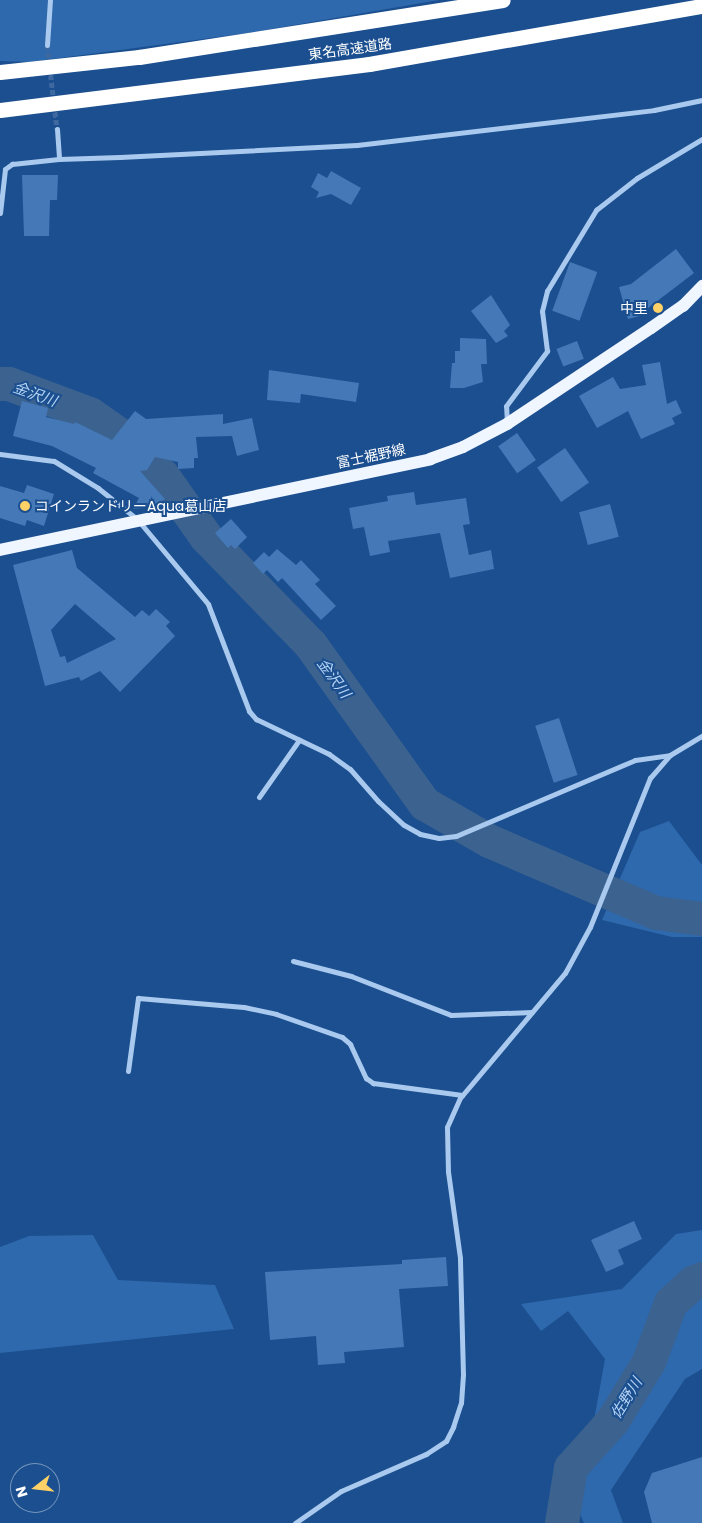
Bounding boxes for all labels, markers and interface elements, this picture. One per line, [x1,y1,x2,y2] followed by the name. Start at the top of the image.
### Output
[307,35,393,63] street label: 東名高速道路
[620,300,648,316] place label: 中里
[652,302,664,314] marker: 中里
[11,378,59,410] water label: 金沢川
[335,441,407,471] street label: 富士裾野線
[35,498,226,514] place label: コインランドリーAqua葛山店
[19,500,31,512] marker: コインランドリーAqua葛山店
[313,655,355,701] water label: 金沢川
[606,1374,646,1422] water label: 佐野川
[10,1463,60,1513] north arrow
[10,1484,33,1500] text: N

